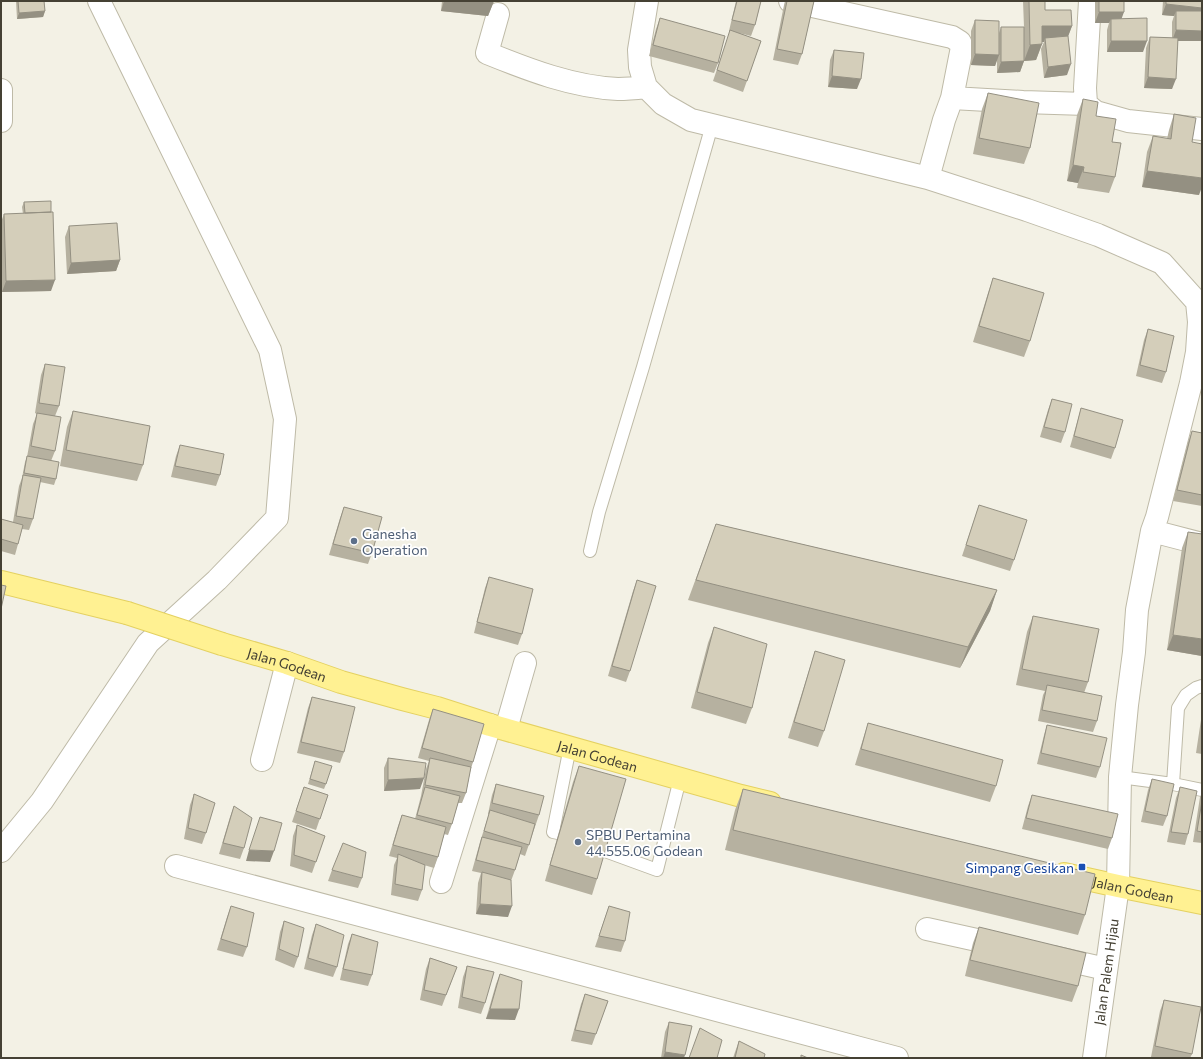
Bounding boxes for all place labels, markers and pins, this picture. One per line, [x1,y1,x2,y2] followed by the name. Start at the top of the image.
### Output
[362,525,428,558] place label: Ganesha Operation
[349,536,359,546] marker: Ganesha Operation
[586,826,703,859] place label: SPBU Pertamina 44.555.06 Godean
[573,837,583,847] marker: SPBU Pertamina 44.555.06 Godean
[966,859,1074,876] place label: Simpang Gesikan
[1077,862,1087,872] marker: Simpang Gesikan

